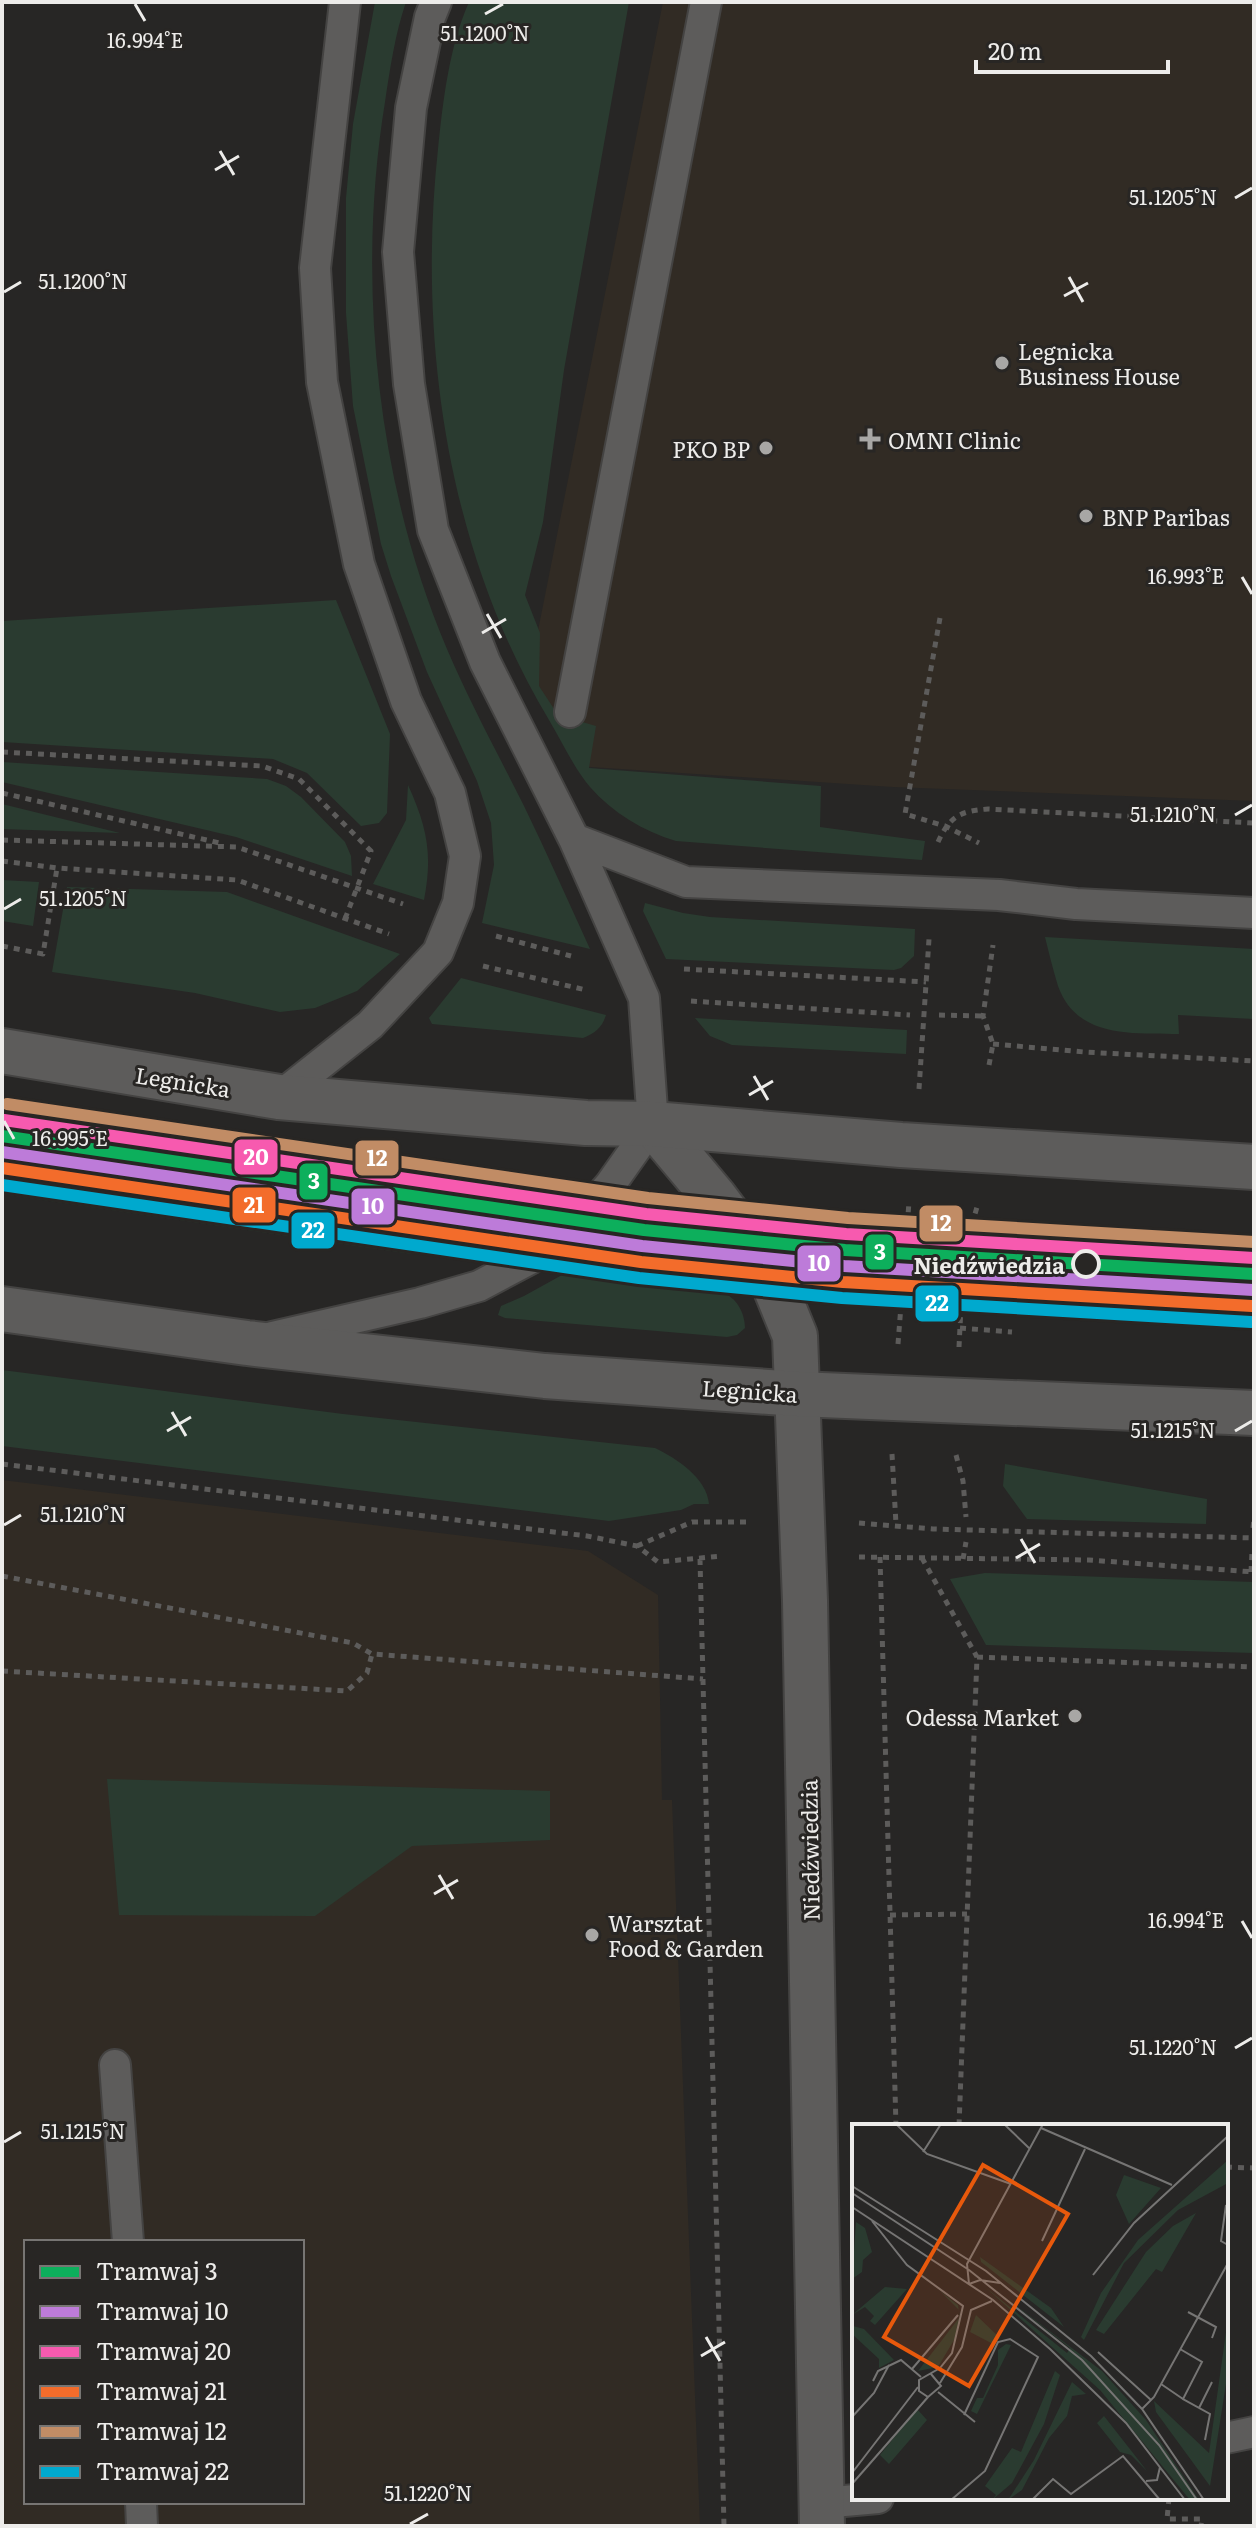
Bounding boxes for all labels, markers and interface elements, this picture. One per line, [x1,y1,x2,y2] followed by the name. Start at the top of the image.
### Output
[440,17,530,47] text: 51.1200°N
[107,24,183,54] text: 16.994°E
[976,24,1168,74] scale bar
[988,32,1042,67] text: 20 m
[1129,181,1217,211] text: 51.1205°N
[38,265,128,295] text: 51.1200°N
[1018,334,1180,392] place label: Legnicka Business House
[993,354,1011,372] marker: Legnicka Business House
[888,423,1021,456] place label: OMNI Clinic
[859,428,881,450] marker: OMNI Clinic
[672,432,750,465] place label: PKO BP
[757,439,775,457] marker: PKO BP
[1102,500,1230,533] place label: BNP Paribas
[1077,507,1095,525] marker: BNP Paribas
[1148,560,1224,590] text: 16.993°E
[1130,798,1216,828] text: 51.1210°N
[39,882,127,912] text: 51.1205°N
[133,1057,233,1105] street label: Legnicka
[32,1122,108,1152] text: 16.995°E
[233,1138,279,1176] line badge: 20
[243,1139,269,1172] text: 20
[354,1139,400,1177] line badge: 12
[367,1140,388,1173] text: 12
[298,1162,329,1201] line badge: 3
[308,1163,320,1196] text: 3
[231,1186,277,1224] line badge: 21
[244,1187,264,1220] text: 21
[350,1187,396,1226] line badge: 10
[362,1188,384,1221] text: 10
[918,1204,964,1243] line badge: 12
[931,1205,952,1238] text: 12
[290,1211,336,1250] line badge: 22
[301,1212,325,1245] text: 22
[864,1233,895,1271] line badge: 3
[874,1234,886,1267] text: 3
[796,1244,842,1283] line badge: 10
[808,1245,830,1278] text: 10
[913,1248,1065,1281] place label: Niedźwiedzia
[1072,1250,1100,1278] marker: Niedźwiedzia
[914,1284,960,1323] line badge: 22
[925,1285,949,1318] text: 22
[701,1370,799,1410] street label: Legnicka
[1131,1414,1215,1444] text: 51.1215°N
[40,1498,126,1528] text: 51.1210°N
[905,1700,1059,1733] place label: Odessa Market
[1066,1707,1084,1725] marker: Odessa Market
[791,1779,827,1921] street label: Niedźwiedzia
[1148,1904,1224,1934] text: 16.994°E
[608,1906,764,1964] place label: Warsztat Food & Garden
[583,1926,601,1944] marker: Warsztat Food & Garden
[1129,2031,1217,2061] text: 51.1220°N
[41,2115,125,2145] text: 51.1215°N
[852,2124,1228,2500] inset map
[24,2240,304,2504] legend
[96,2252,218,2287] text: Tramwaj 3
[96,2292,229,2327] text: Tramwaj 10
[96,2332,231,2367] text: Tramwaj 20
[96,2372,227,2407] text: Tramwaj 21
[96,2412,227,2447] text: Tramwaj 12
[96,2452,229,2487] text: Tramwaj 22
[384,2477,472,2507] text: 51.1220°N

